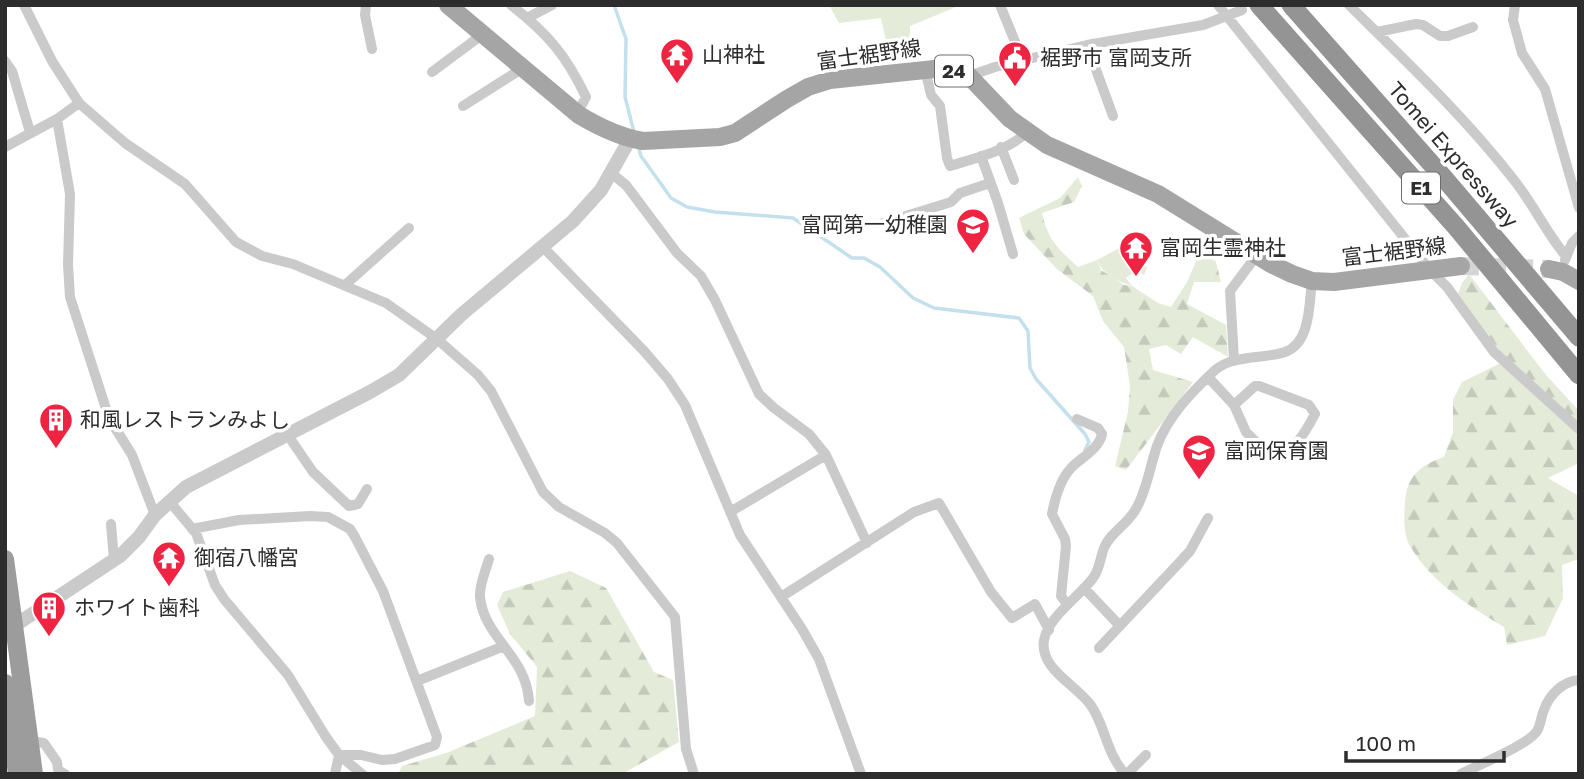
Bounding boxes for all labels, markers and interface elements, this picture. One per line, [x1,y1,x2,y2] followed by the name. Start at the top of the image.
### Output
[815,34,923,74] street label: 富士裾野線
[658,36,696,85] temple icon: 山神社
[996,39,1034,88] public building icon: 裾野市 富岡支所
[702,41,765,67] place label: 山神社
[1040,44,1192,70] place label: 裾野市 富岡支所
[935,55,973,86] road number: 24
[1383,76,1524,233] street label: Tomei Expressway
[1402,172,1440,204] road number: E1
[954,206,992,255] school or university icon: 富岡第一幼稚園
[801,211,948,237] place label: 富岡第一幼稚園
[1117,229,1155,278] temple icon: 富岡生霊神社
[1340,232,1448,270] street label: 富士裾野線
[1160,234,1286,260] place label: 富岡生霊神社
[37,401,75,450] building icon: 和風レストランみよし
[80,406,290,432] place label: 和風レストランみよし
[1180,432,1218,481] school or university icon: 富岡保育園
[1224,437,1329,463] place label: 富岡保育園
[150,539,188,588] temple icon: 御宿八幡宮
[194,544,299,570] place label: 御宿八幡宮
[30,589,68,638] building icon: ホワイト歯科
[74,594,200,620] place label: ホワイト歯科
[1346,720,1504,764] scale bar
[1356,730,1416,756] text: 100 m

